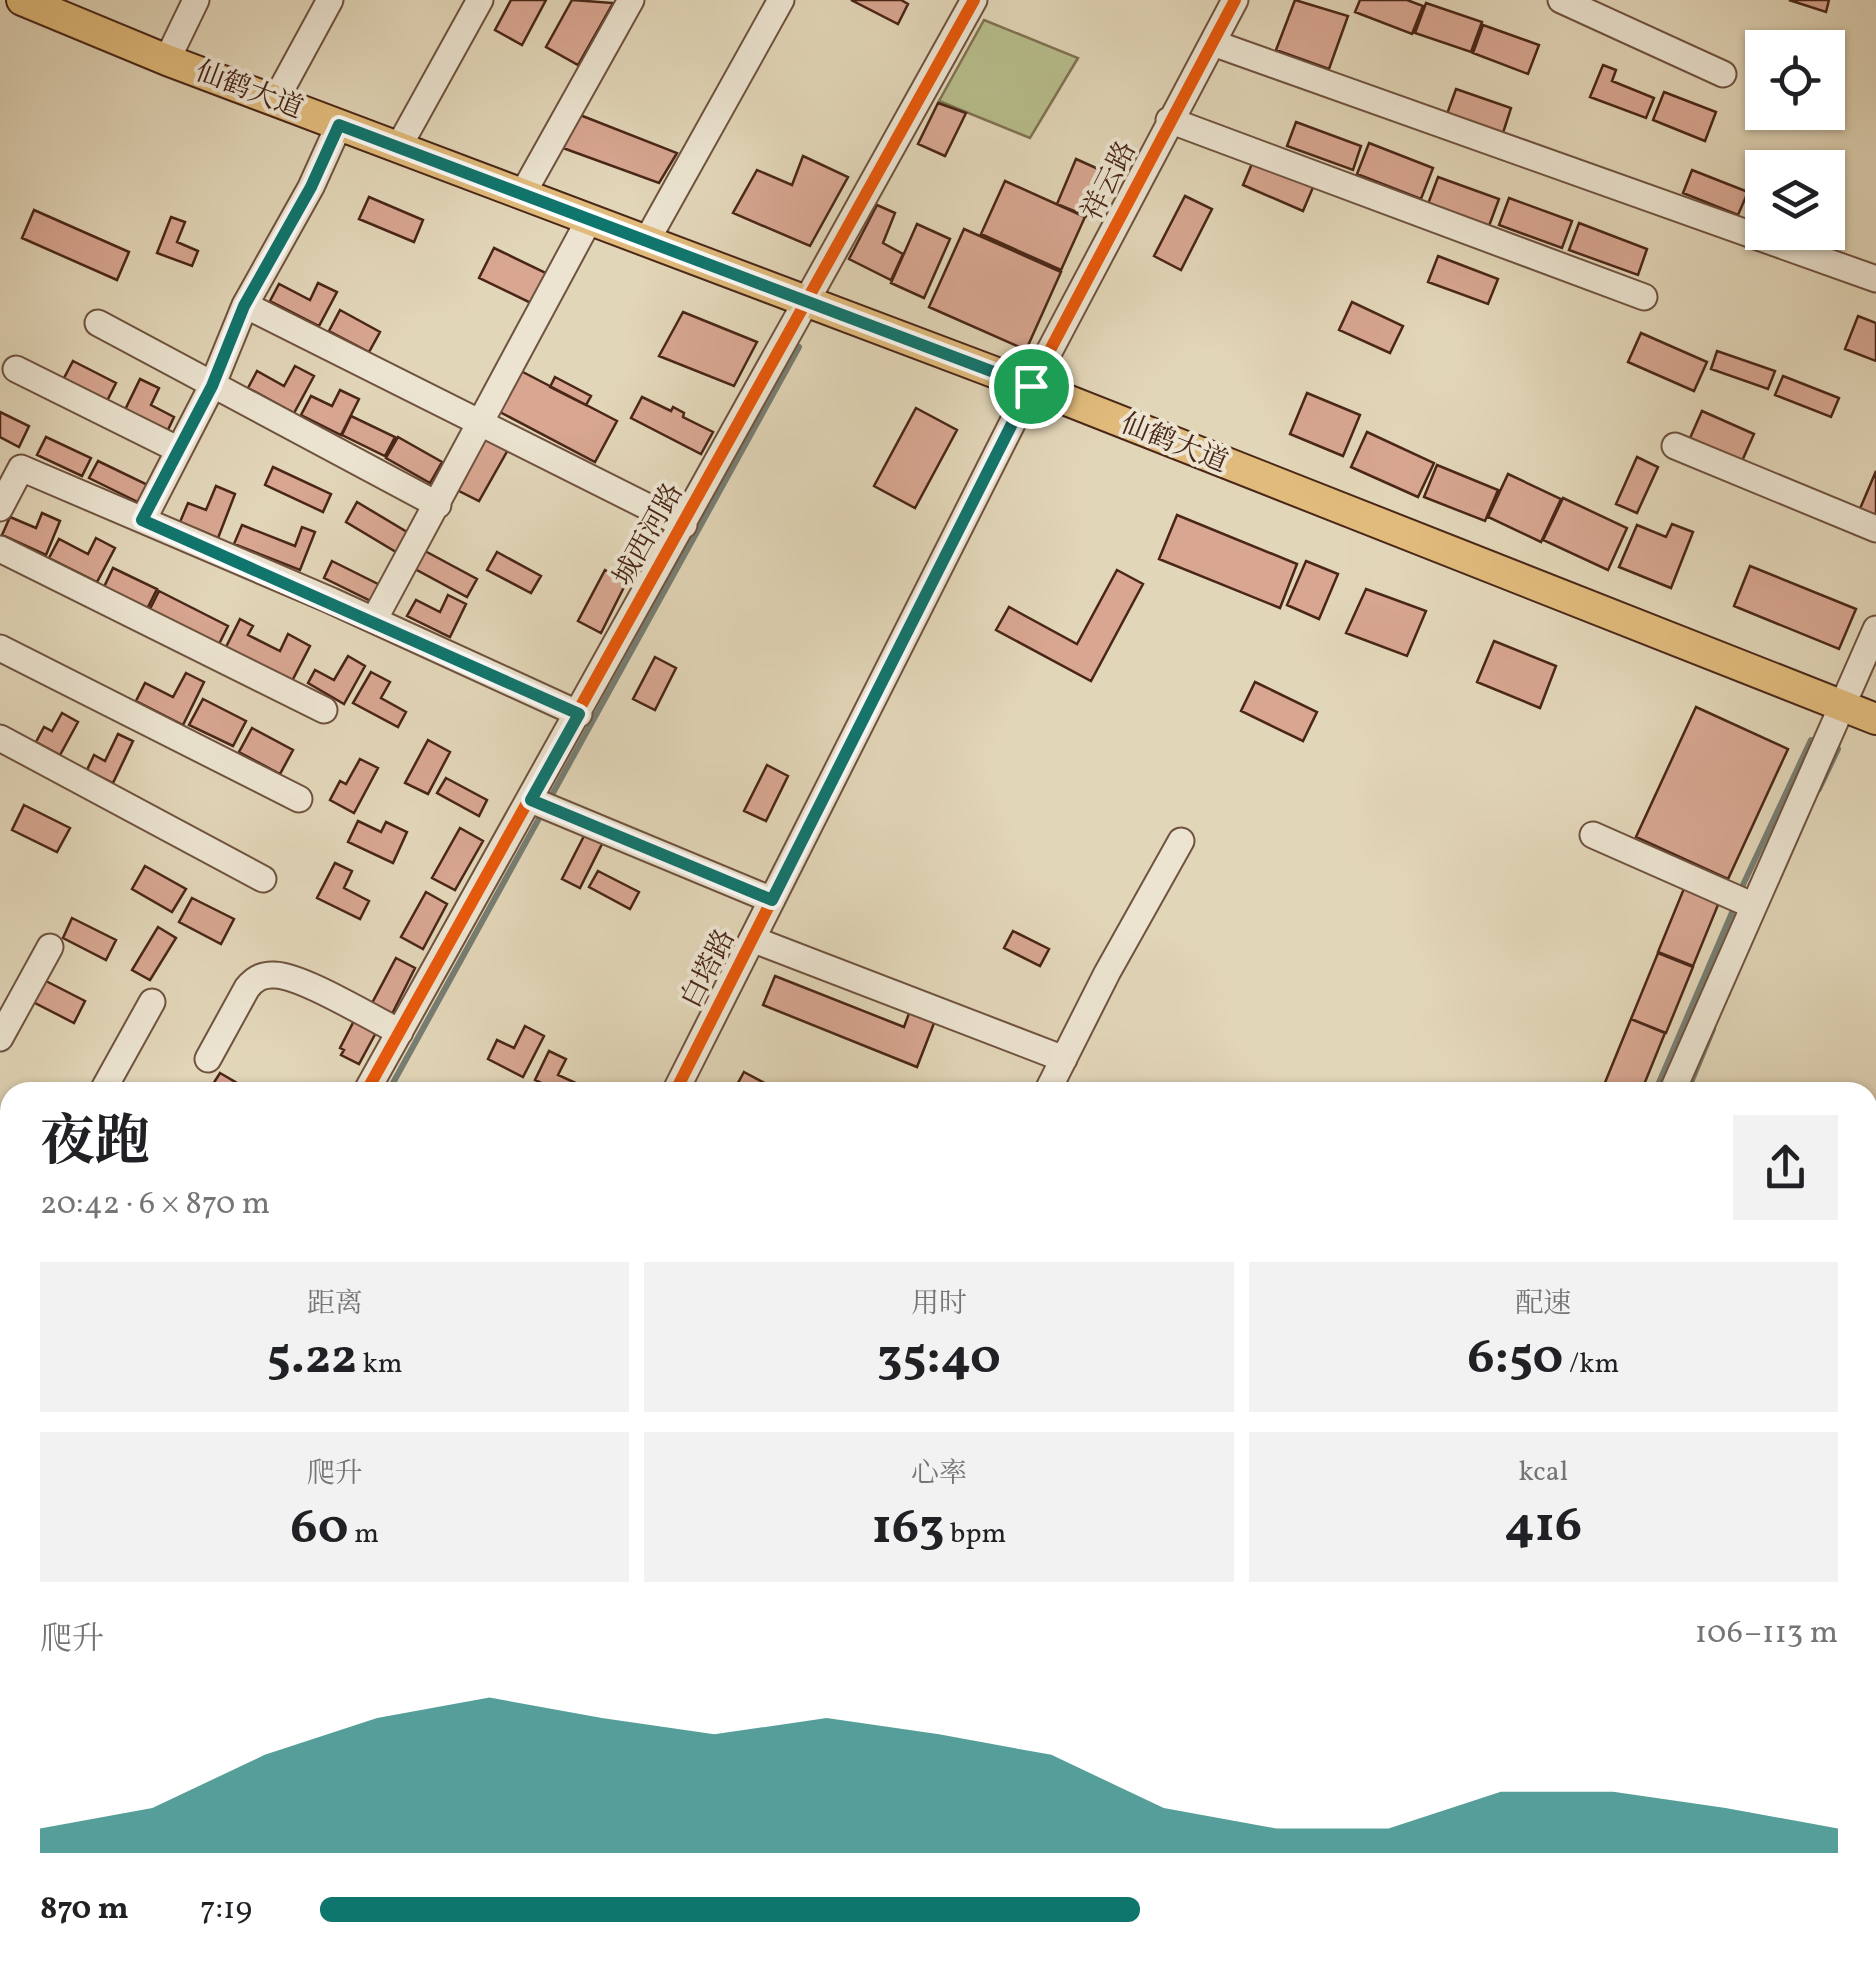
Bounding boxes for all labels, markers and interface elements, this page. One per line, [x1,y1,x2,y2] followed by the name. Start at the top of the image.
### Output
[1745,30,1845,250] map controls
[1745,30,1845,130] button: locate
[190,53,308,129] street label: 仙鹤大道
[1074,135,1146,227] street label: 祥云路
[1745,150,1845,250] button: layers
[989,344,1074,429] pin
[1004,359,1059,414] icon: arrive
[1115,405,1233,483] street label: 仙鹤大道
[605,477,693,593] street label: 城西河路
[673,923,745,1015] street label: 白塔路
[40,1107,150,1183] text: 夜跑
[1733,1115,1838,1220] button: share
[40,1183,270,1227] text: 20:42 · 6 × 870 m
[307,1285,363,1324] text: 距离
[911,1285,967,1324] text: 用时
[1515,1285,1571,1324] text: 配速
[267,1324,357,1394] text: 5.22
[877,1324,1001,1394] text: 35:40
[1467,1324,1563,1394] text: 6:50
[357,1345,403,1384] text: km
[1563,1345,1619,1384] text: /km
[1518,1453,1568,1492] text: kcal
[307,1455,363,1494] text: 爬升
[911,1455,967,1494] text: 心率
[1504,1492,1582,1562] text: 416
[290,1494,349,1564] text: 60
[872,1494,944,1564] text: 163
[349,1515,379,1554] text: m
[944,1515,1006,1554] text: bpm
[1695,1612,1838,1656] text: 106–113 m
[40,1619,104,1663] text: 爬升
[40,1888,129,1932] text: 870 m
[200,1888,252,1932] text: 7:19

